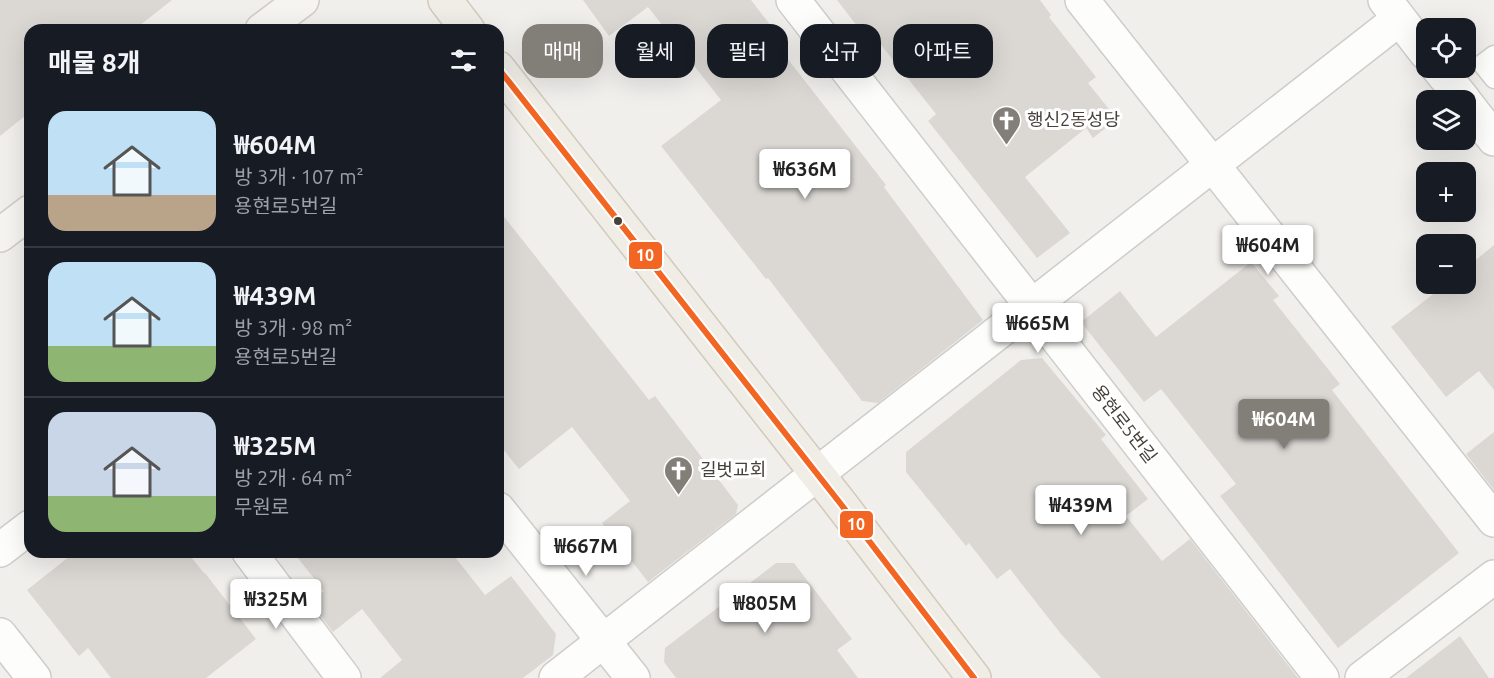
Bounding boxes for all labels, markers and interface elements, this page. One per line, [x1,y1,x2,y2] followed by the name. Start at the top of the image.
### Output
[1416,18,1476,294] map controls
[1416,18,1476,78] button: locate
[522,24,603,78] chip: 매매
[615,24,695,78] chip: 월세
[707,24,788,78] chip: 필터
[800,24,881,78] chip: 신규
[893,24,993,78] chip: 아파트
[447,44,480,77] icon: filters
[48,48,141,77] text: 매물 8개
[1416,90,1476,150] button: layers
[990,104,1022,146] church icon: 행신2동성당
[1027,109,1120,129] place label: 행신2동성당
[234,130,316,159] text: ₩604M
[96,135,168,207] icon: home
[763,149,847,200] pin: ₩636M
[773,157,837,180] text: ₩636M
[1416,162,1476,222] button: +
[234,165,364,188] text: 방 3개 · 107 m²
[234,194,337,217] text: 용현로5번길
[612,215,624,227] unlabelled marker
[1226,225,1310,276] pin: ₩604M
[1236,233,1300,256] text: ₩604M
[1416,234,1476,294] button: −
[628,241,663,270] line badge: 10
[636,246,654,264] text: 10
[234,281,316,310] text: ₩439M
[96,286,168,358] icon: home
[996,303,1080,354] pin: ₩665M
[1006,311,1070,334] text: ₩665M
[234,316,352,339] text: 방 3개 · 98 m²
[234,345,337,368] text: 용현로5번길
[1088,381,1161,466] street label: 용현로5번길
[1242,399,1326,450] pin: ₩604M
[1252,407,1316,430] text: ₩604M
[234,431,316,460] text: ₩325M
[96,436,168,508] icon: home
[663,454,695,496] church icon: 길벗교회
[700,459,766,479] place label: 길벗교회
[234,466,352,489] text: 방 2개 · 64 m²
[1039,485,1123,536] pin: ₩439M
[1049,493,1113,516] text: ₩439M
[234,495,289,518] text: 무원로
[839,510,874,539] line badge: 10
[847,515,865,533] text: 10
[544,526,628,577] pin: ₩667M
[554,534,618,557] text: ₩667M
[234,579,318,630] pin: ₩325M
[723,583,807,634] pin: ₩805M
[244,587,308,610] text: ₩325M
[733,591,797,614] text: ₩805M

